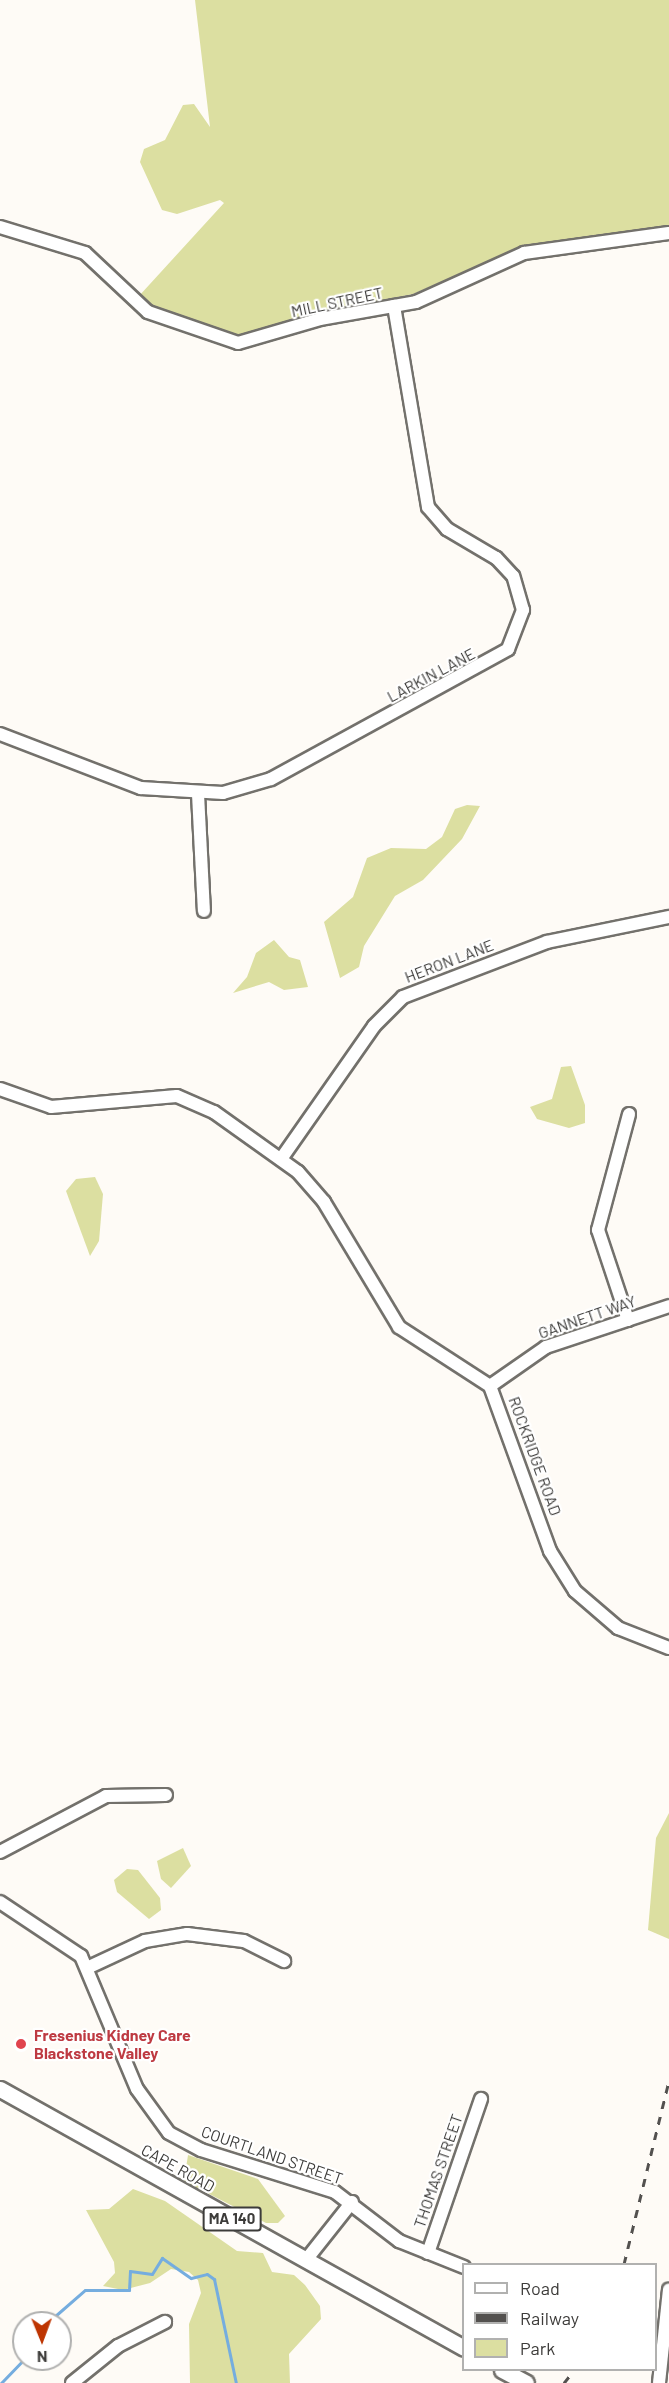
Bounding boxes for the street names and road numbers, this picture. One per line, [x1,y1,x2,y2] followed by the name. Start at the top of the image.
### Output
[289,283,385,321] street label: MILL STREET
[384,644,478,706] street label: LARKIN LANE
[402,935,496,987] street label: HERON LANE
[536,1291,638,1343] street label: GANNETT WAY
[505,1394,565,1518] street label: ROCKRIDGE ROAD
[410,2112,466,2230] street label: THOMAS STREET
[199,2122,345,2188] street label: COURTLAND STREET
[138,2140,218,2196] street label: CAPE ROAD
[202,2207,262,2231] road number: MA 140

